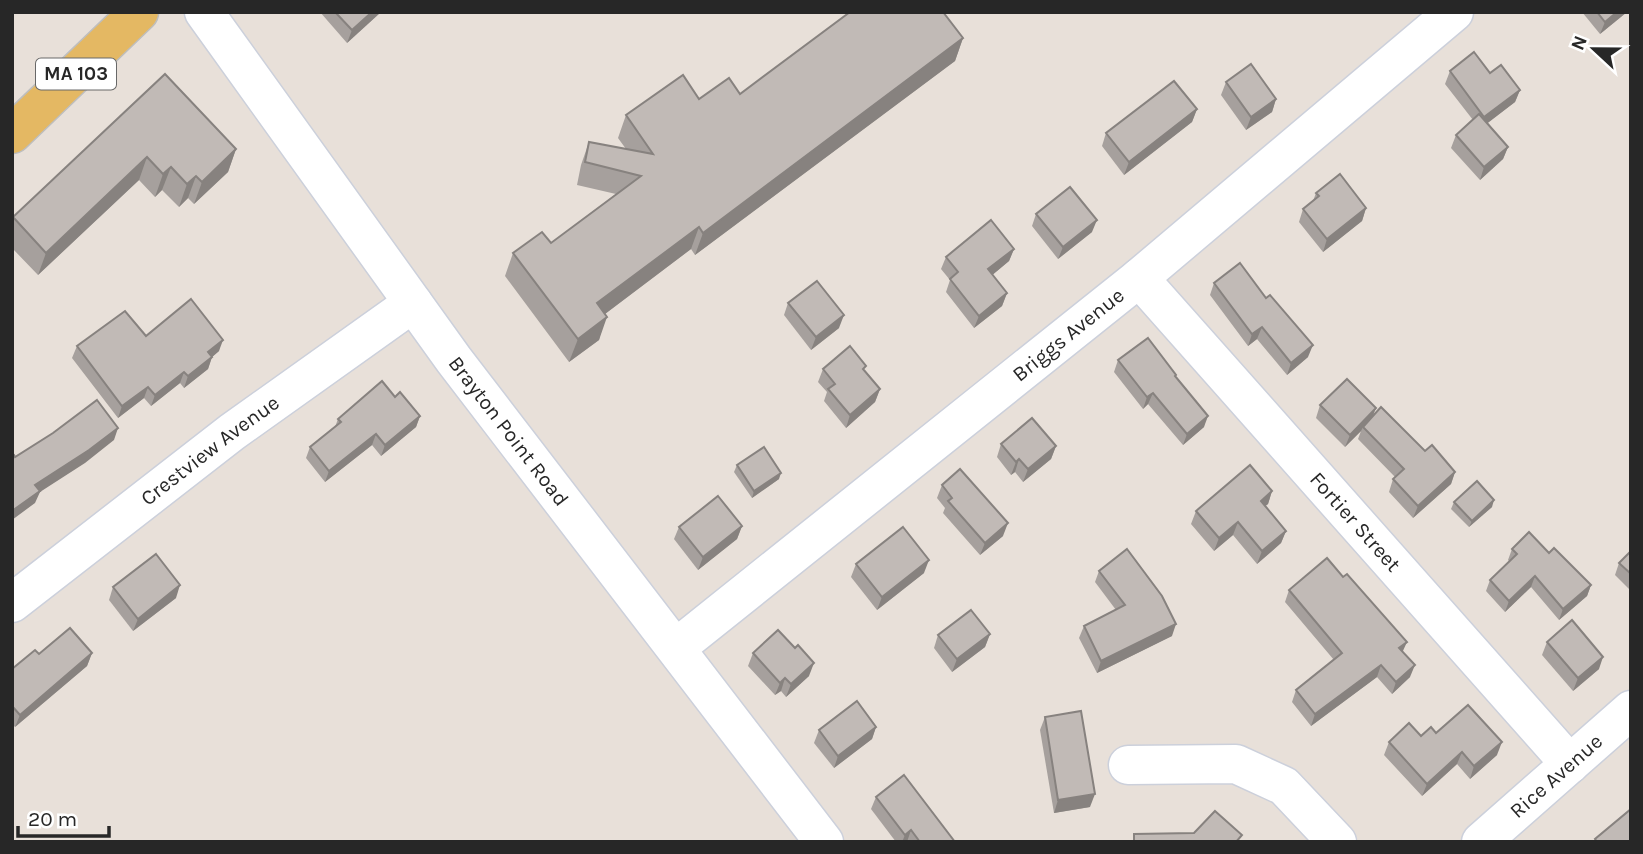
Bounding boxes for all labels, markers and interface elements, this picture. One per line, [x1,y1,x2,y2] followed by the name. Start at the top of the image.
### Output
[1559,14,1629,84] north arrow
[1566,33,1592,53] text: N
[36,58,116,90] road number: MA 103
[1008,283,1129,386] street label: Briggs Avenue
[443,351,574,511] street label: Brayton Point Road
[136,390,284,510] street label: Crestview Avenue
[1305,467,1406,577] street label: Fortier Street
[1505,729,1607,823] street label: Rice Avenue
[18,794,108,838] scale bar
[28,807,77,831] text: 20 m

